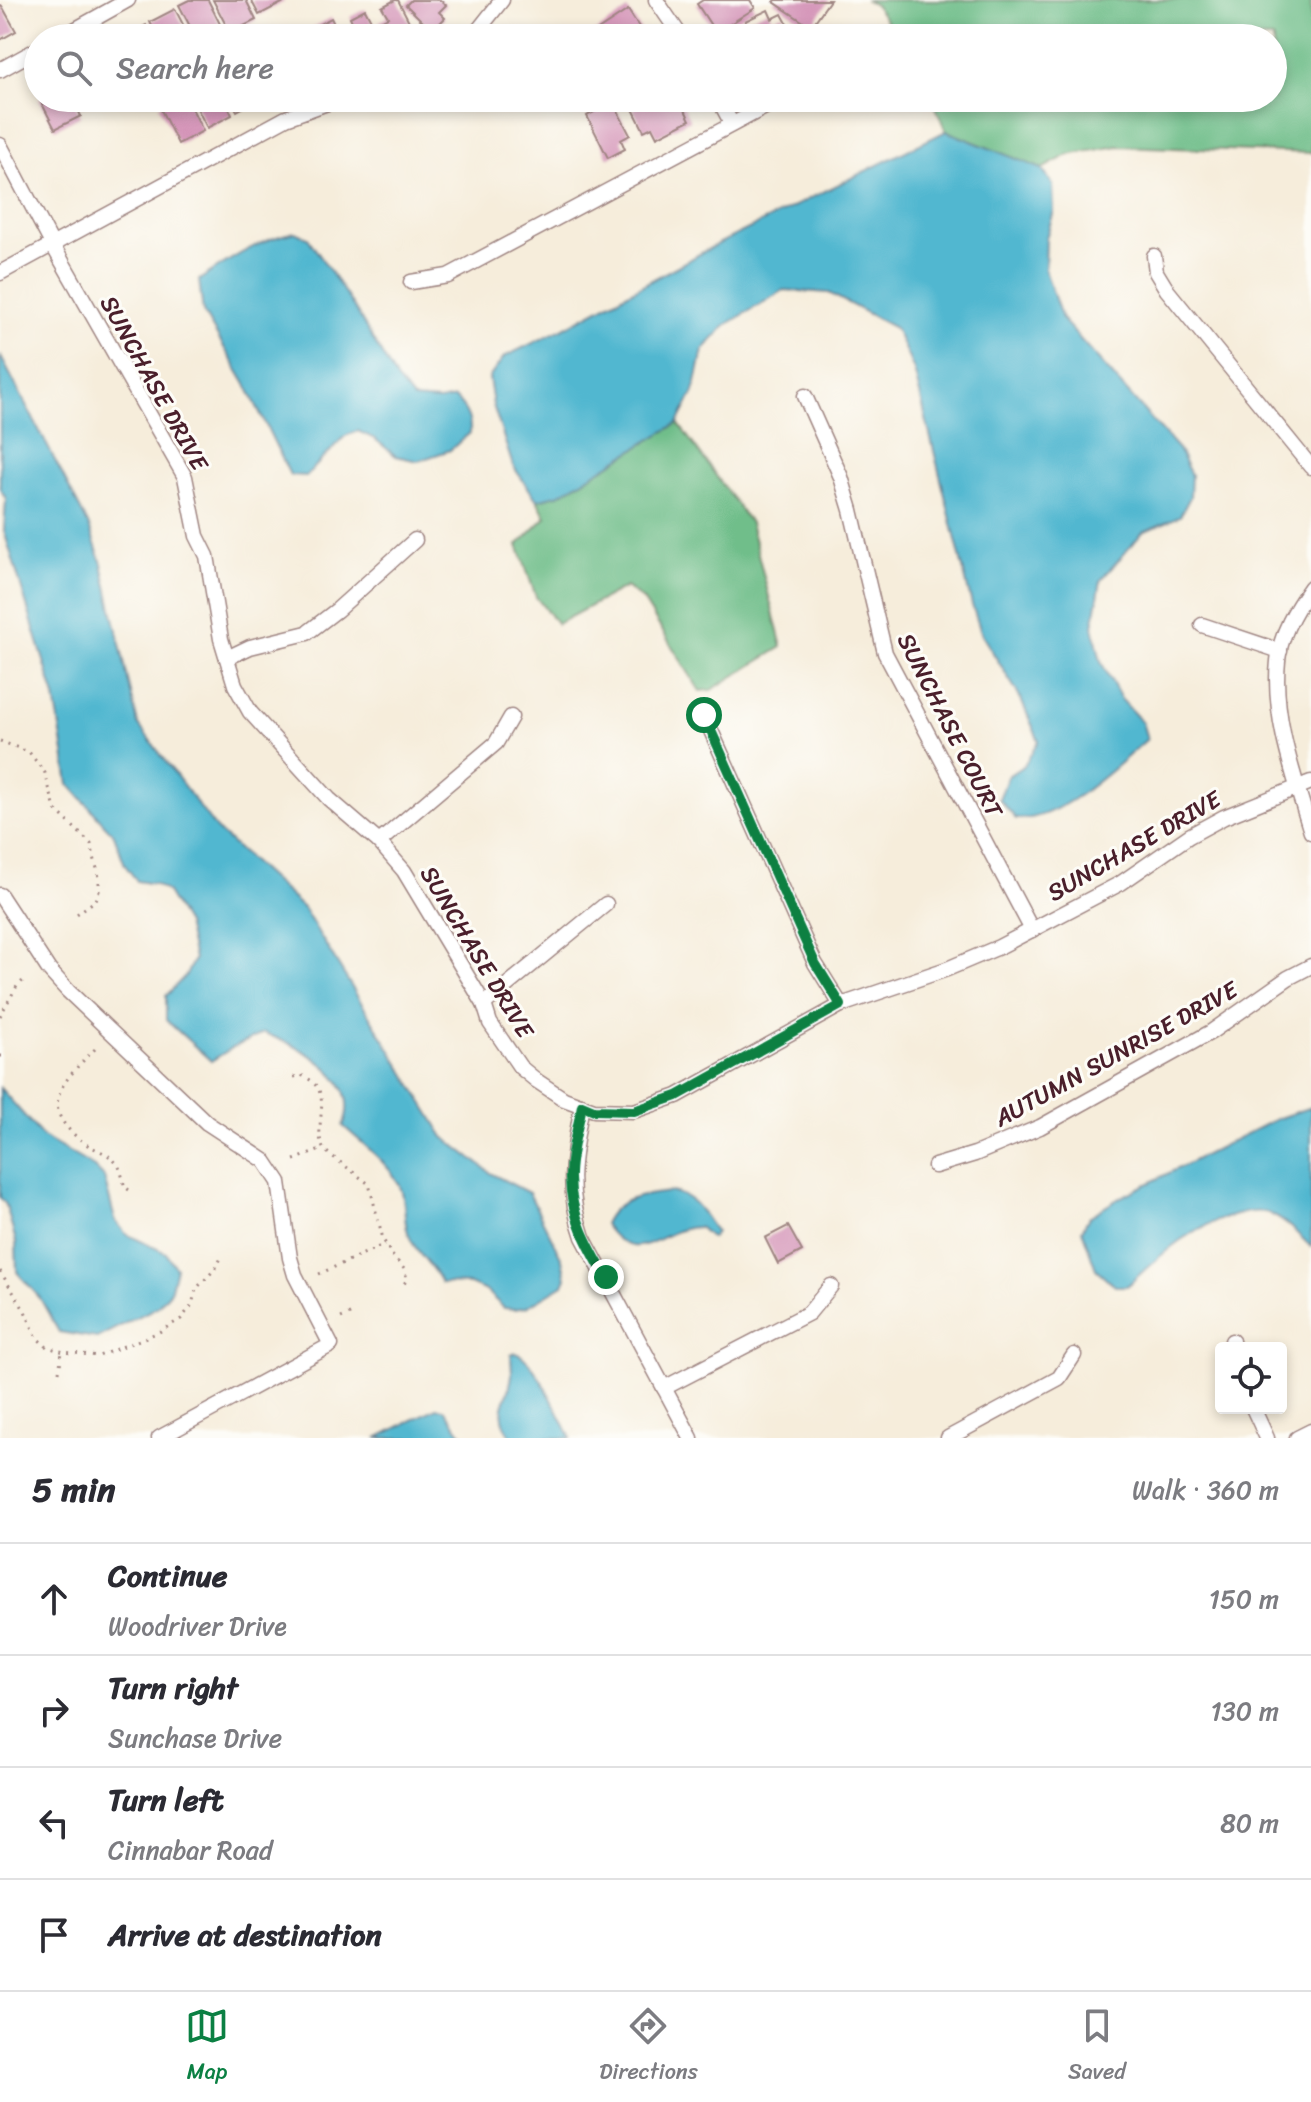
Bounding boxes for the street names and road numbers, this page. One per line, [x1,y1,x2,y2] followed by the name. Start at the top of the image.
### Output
[88,287,221,480] street label: SUNCHASE DRIVE
[885,625,1015,826] street label: SUNCHASE COURT
[1039,778,1231,913] street label: SUNCHASE DRIVE
[409,857,546,1048] street label: SUNCHASE DRIVE
[985,969,1247,1139] street label: AUTUMN SUNRISE DRIVE

